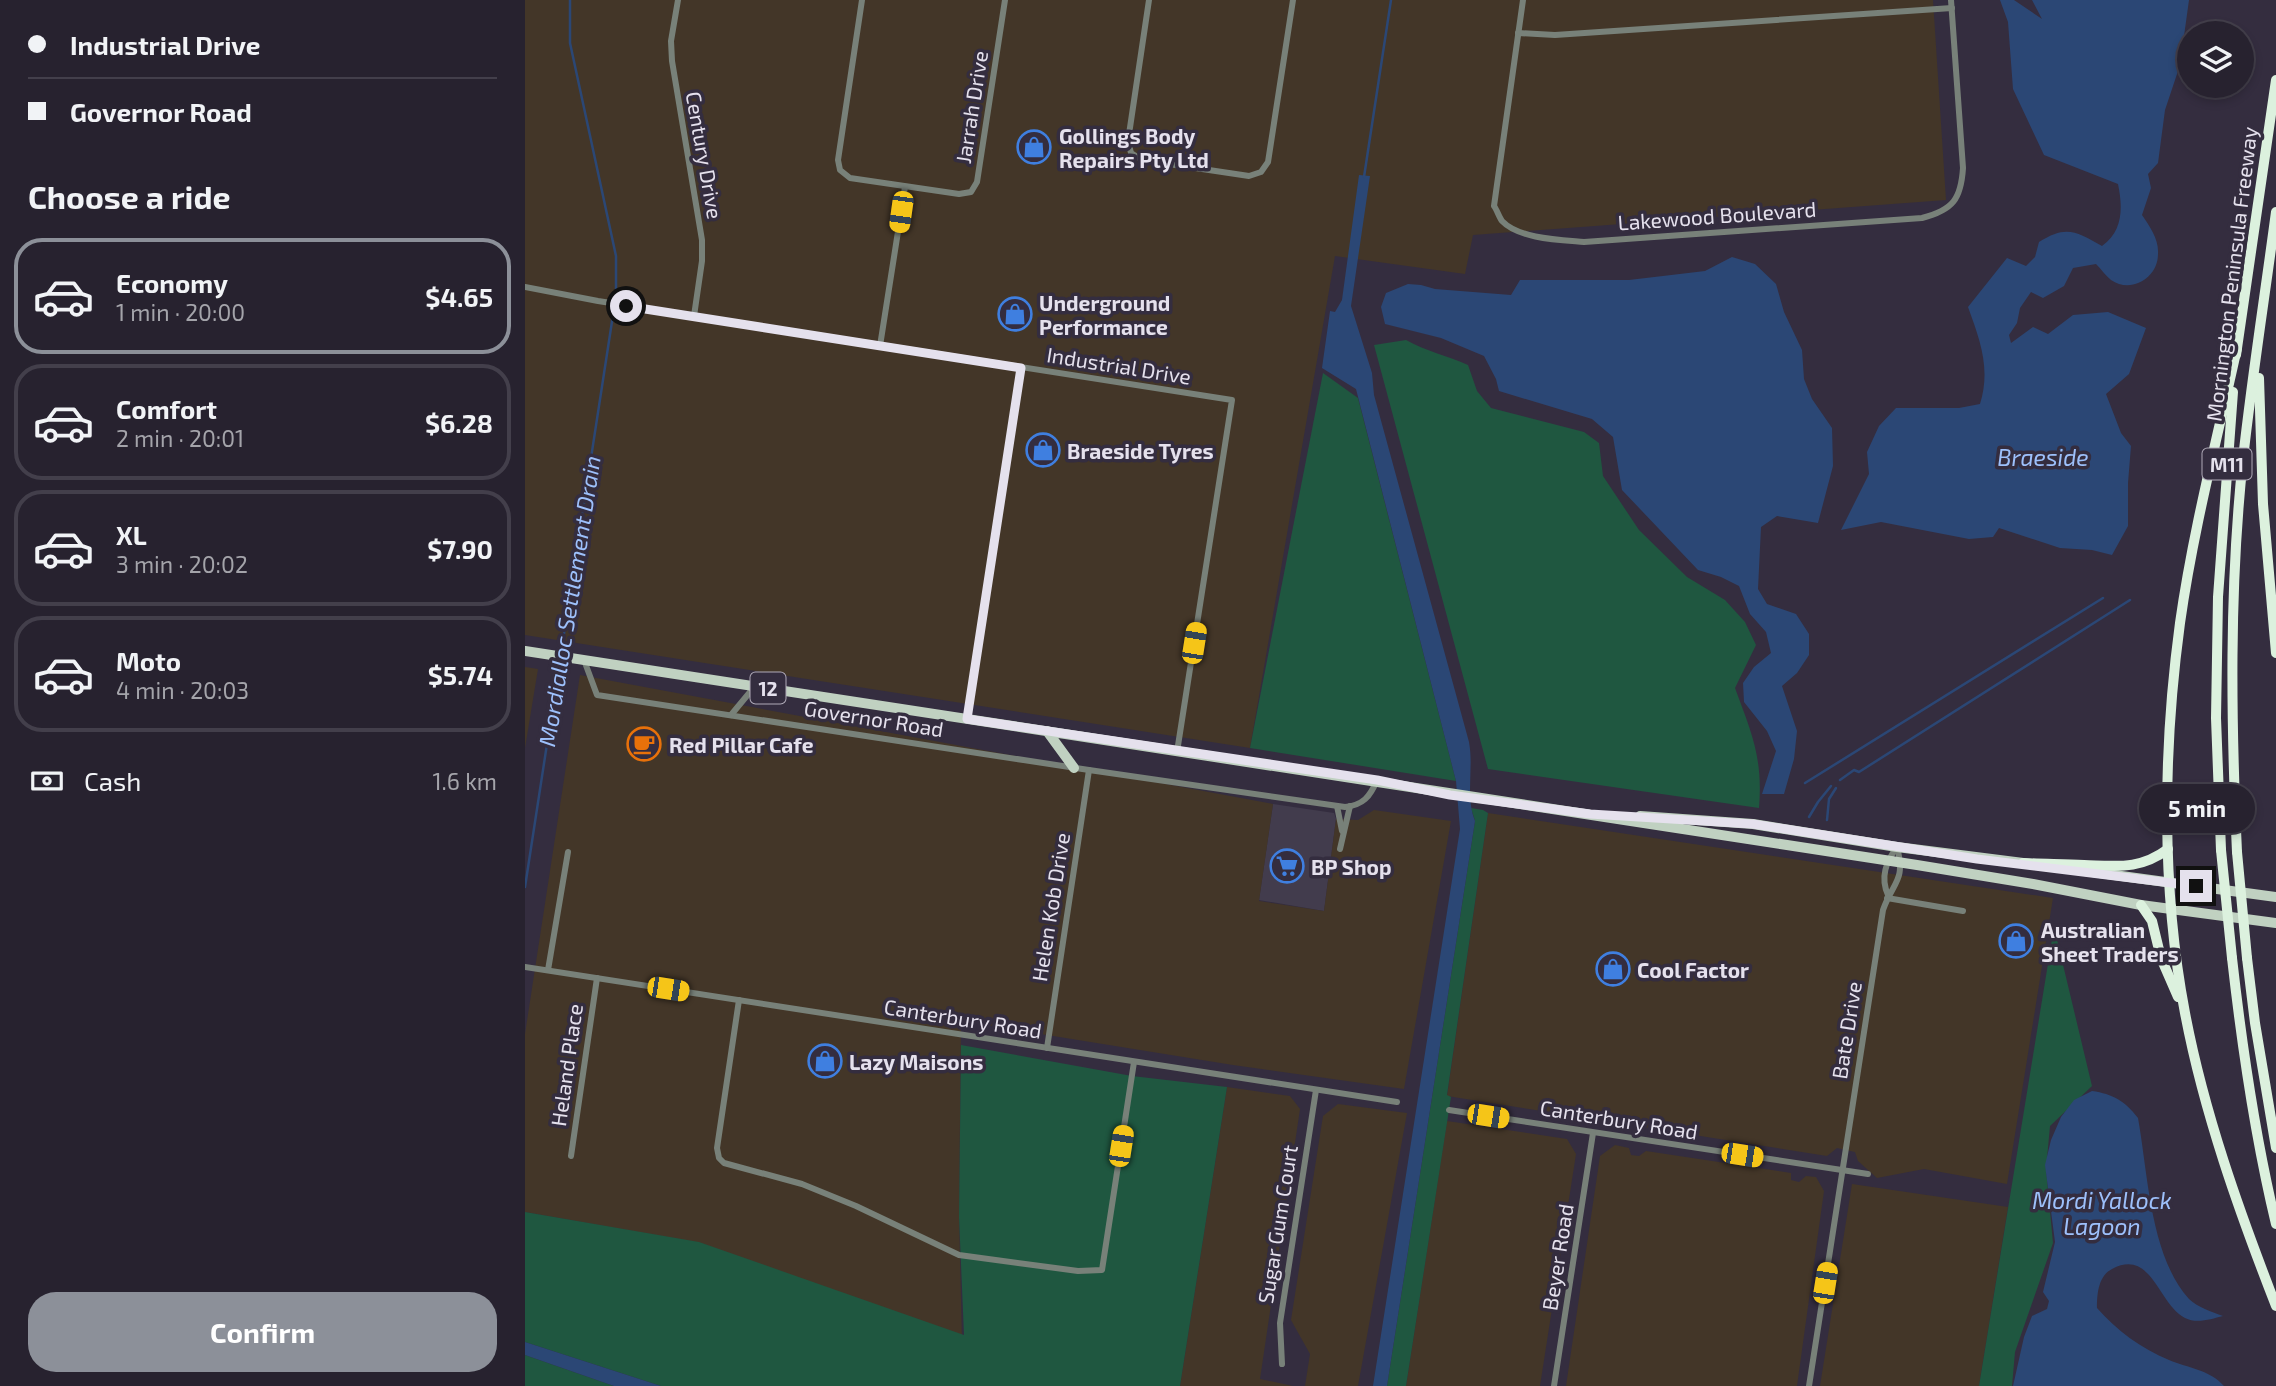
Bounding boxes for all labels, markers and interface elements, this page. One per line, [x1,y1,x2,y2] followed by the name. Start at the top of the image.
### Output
[2177,21,2254,98] map controls
[2177,21,2254,98] button: layers
[70,29,260,60] text: Industrial Drive
[950,49,992,165] street label: Jarrah Drive
[681,89,729,221] street label: Century Drive
[70,96,252,127] text: Governor Road
[1059,123,1209,173] place label: Gollings Body Repairs Pty Ltd
[2201,125,2261,423] street label: Mornington Peninsula Freeway
[1015,128,1053,166] shop icon: Gollings Body Repairs Pty Ltd
[28,177,231,215] text: Choose a ride
[888,190,915,234] car
[1617,196,1817,234] street label: Lakewood Boulevard
[32,265,95,328] icon: car
[116,267,228,298] text: Economy
[425,281,493,312] text: $4.65
[610,290,642,322] route start
[1039,290,1170,339] place label: Underground Performance
[996,295,1034,333] shop icon: Underground Performance
[116,298,245,326] text: 1 min · 20:00
[1045,341,1193,389] street label: Industrial Drive
[32,391,95,454] icon: car
[116,393,217,424] text: Comfort
[425,407,493,438] text: $6.28
[116,424,244,452] text: 2 min · 20:01
[1024,431,1062,469] shop icon: Braeside Tyres
[1067,438,1214,464] place label: Braeside Tyres
[1997,443,2089,471] water label: Braeside
[2203,449,2251,480] road number: M11
[532,453,606,749] water label: Mordialloc Settlement Drain
[32,517,95,580] icon: car
[116,519,147,550] text: XL
[427,533,493,564] text: $7.90
[116,550,248,578] text: 3 min · 20:02
[1181,621,1208,665] car
[32,643,95,706] icon: car
[116,645,181,676] text: Moto
[428,659,493,690] text: $5.74
[751,673,785,704] road number: 12
[116,676,249,704] text: 4 min · 20:03
[802,695,946,741] street label: Governor Road
[625,725,663,763] cafe icon: Red Pillar Cafe
[669,732,814,757] place label: Red Pillar Cafe
[28,762,66,800] icon: cash
[84,765,141,796] text: Cash
[432,767,497,795] text: 1.6 km
[2138,784,2254,834] callout: 5 min
[2168,794,2226,822] text: 5 min
[1026,831,1074,983] street label: Helen Kob Drive
[1268,847,1306,885] supermarket icon: BP Shop
[1311,854,1392,879] place label: BP Shop
[2180,870,2212,902] route end
[2041,917,2179,966] place label: Australian Sheet Traders
[1997,922,2035,960] shop icon: Australian Sheet Traders
[1594,950,1632,988] shop icon: Cool Factor
[1637,957,1749,982] place label: Cool Factor
[646,975,691,1003] car
[1826,979,1866,1081] street label: Bate Drive
[882,993,1044,1043] street label: Canterbury Road
[545,1002,587,1128] street label: Heland Place
[806,1042,844,1080] shop icon: Lazy Maisons
[849,1049,984,1075] place label: Lazy Maisons
[1538,1094,1700,1144] street label: Canterbury Road
[1466,1102,1511,1130] car
[1108,1124,1135,1168] car
[1720,1141,1765,1169] car
[1252,1143,1302,1305] street label: Sugar Gum Court
[2032,1186,2172,1240] water label: Mordi Yallock Lagoon
[1536,1202,1578,1312] street label: Beyer Road
[1812,1261,1839,1305] car
[28,1292,497,1372] button: Confirm

